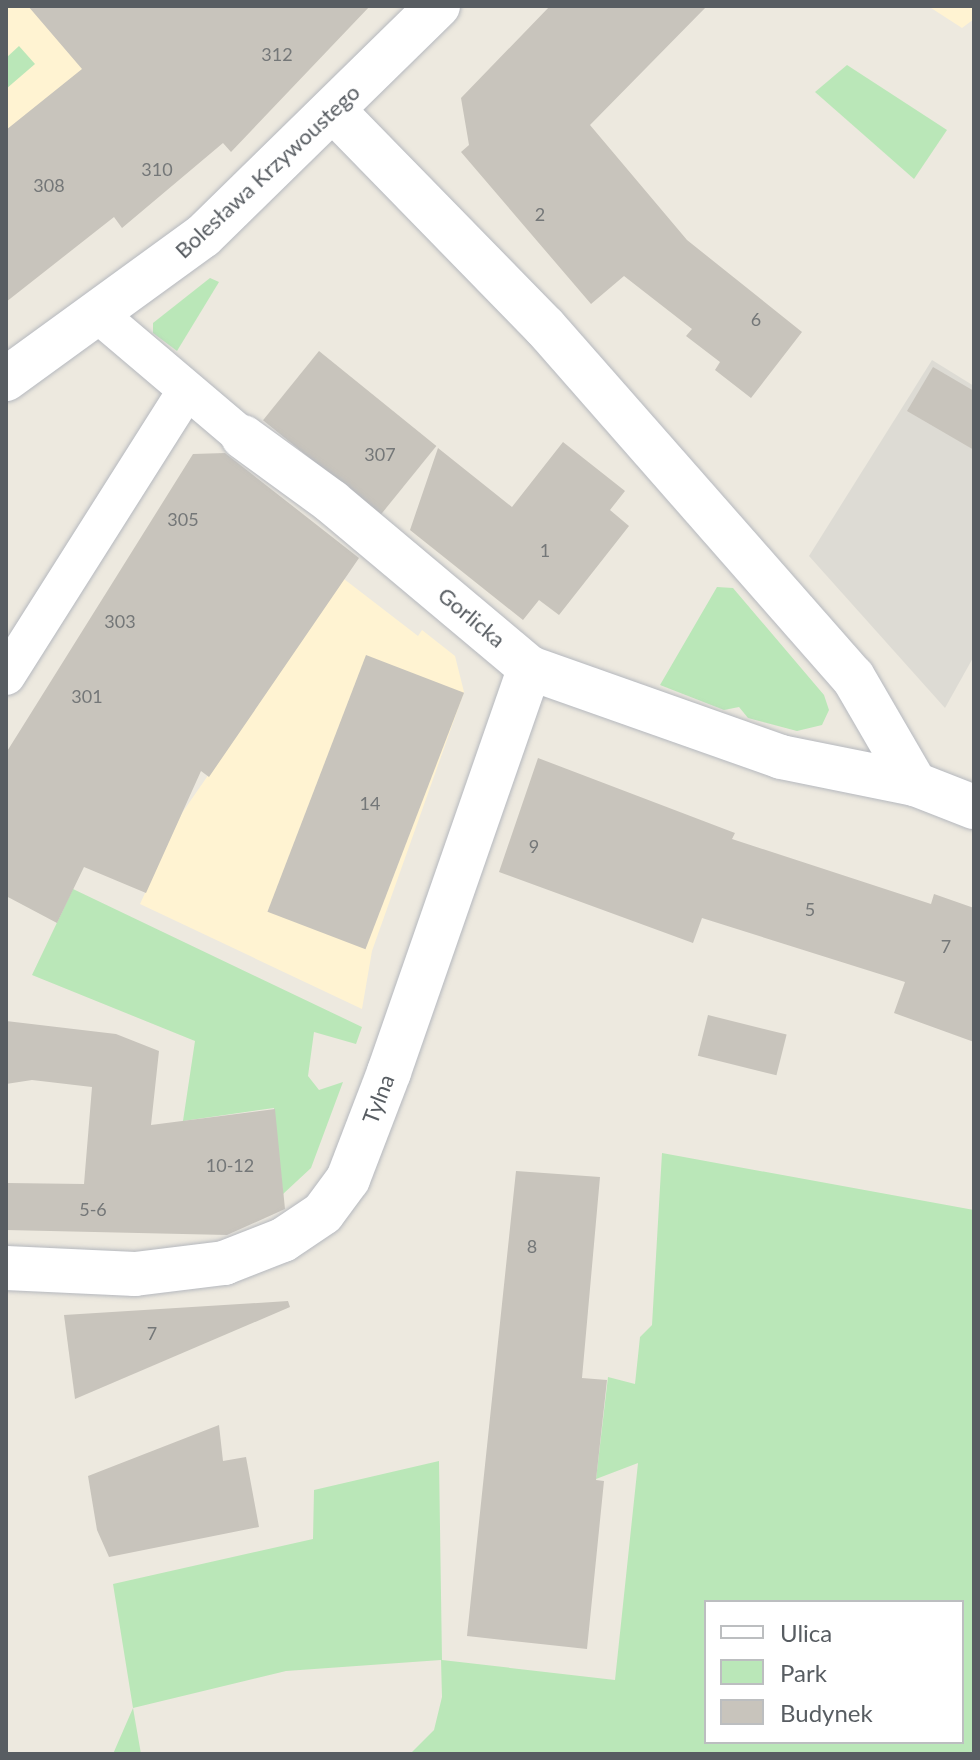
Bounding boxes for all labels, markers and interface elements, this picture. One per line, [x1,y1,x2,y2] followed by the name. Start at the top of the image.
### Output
[261,43,293,65] house number: 312
[169,79,365,263] street label: Bolesława Krzywoustego
[141,158,173,180] house number: 310
[33,174,65,196] house number: 308
[535,203,545,225] house number: 2
[751,308,761,330] house number: 6
[364,443,396,465] house number: 307
[167,508,199,530] house number: 305
[540,539,550,561] house number: 1
[433,581,511,653] street label: Gorlicka
[104,610,136,632] house number: 303
[71,685,103,707] house number: 301
[360,792,380,814] house number: 14
[529,835,539,857] house number: 9
[805,898,815,920] house number: 5
[941,935,951,957] house number: 7
[357,1071,399,1127] street label: Tylna
[206,1154,254,1176] house number: 10-12
[79,1198,107,1220] house number: 5-6
[527,1235,537,1257] house number: 8
[147,1322,157,1344] house number: 7
[704,1600,964,1744] legend
[780,1618,832,1647] text: Ulica
[780,1658,827,1687] text: Park
[780,1698,873,1727] text: Budynek

